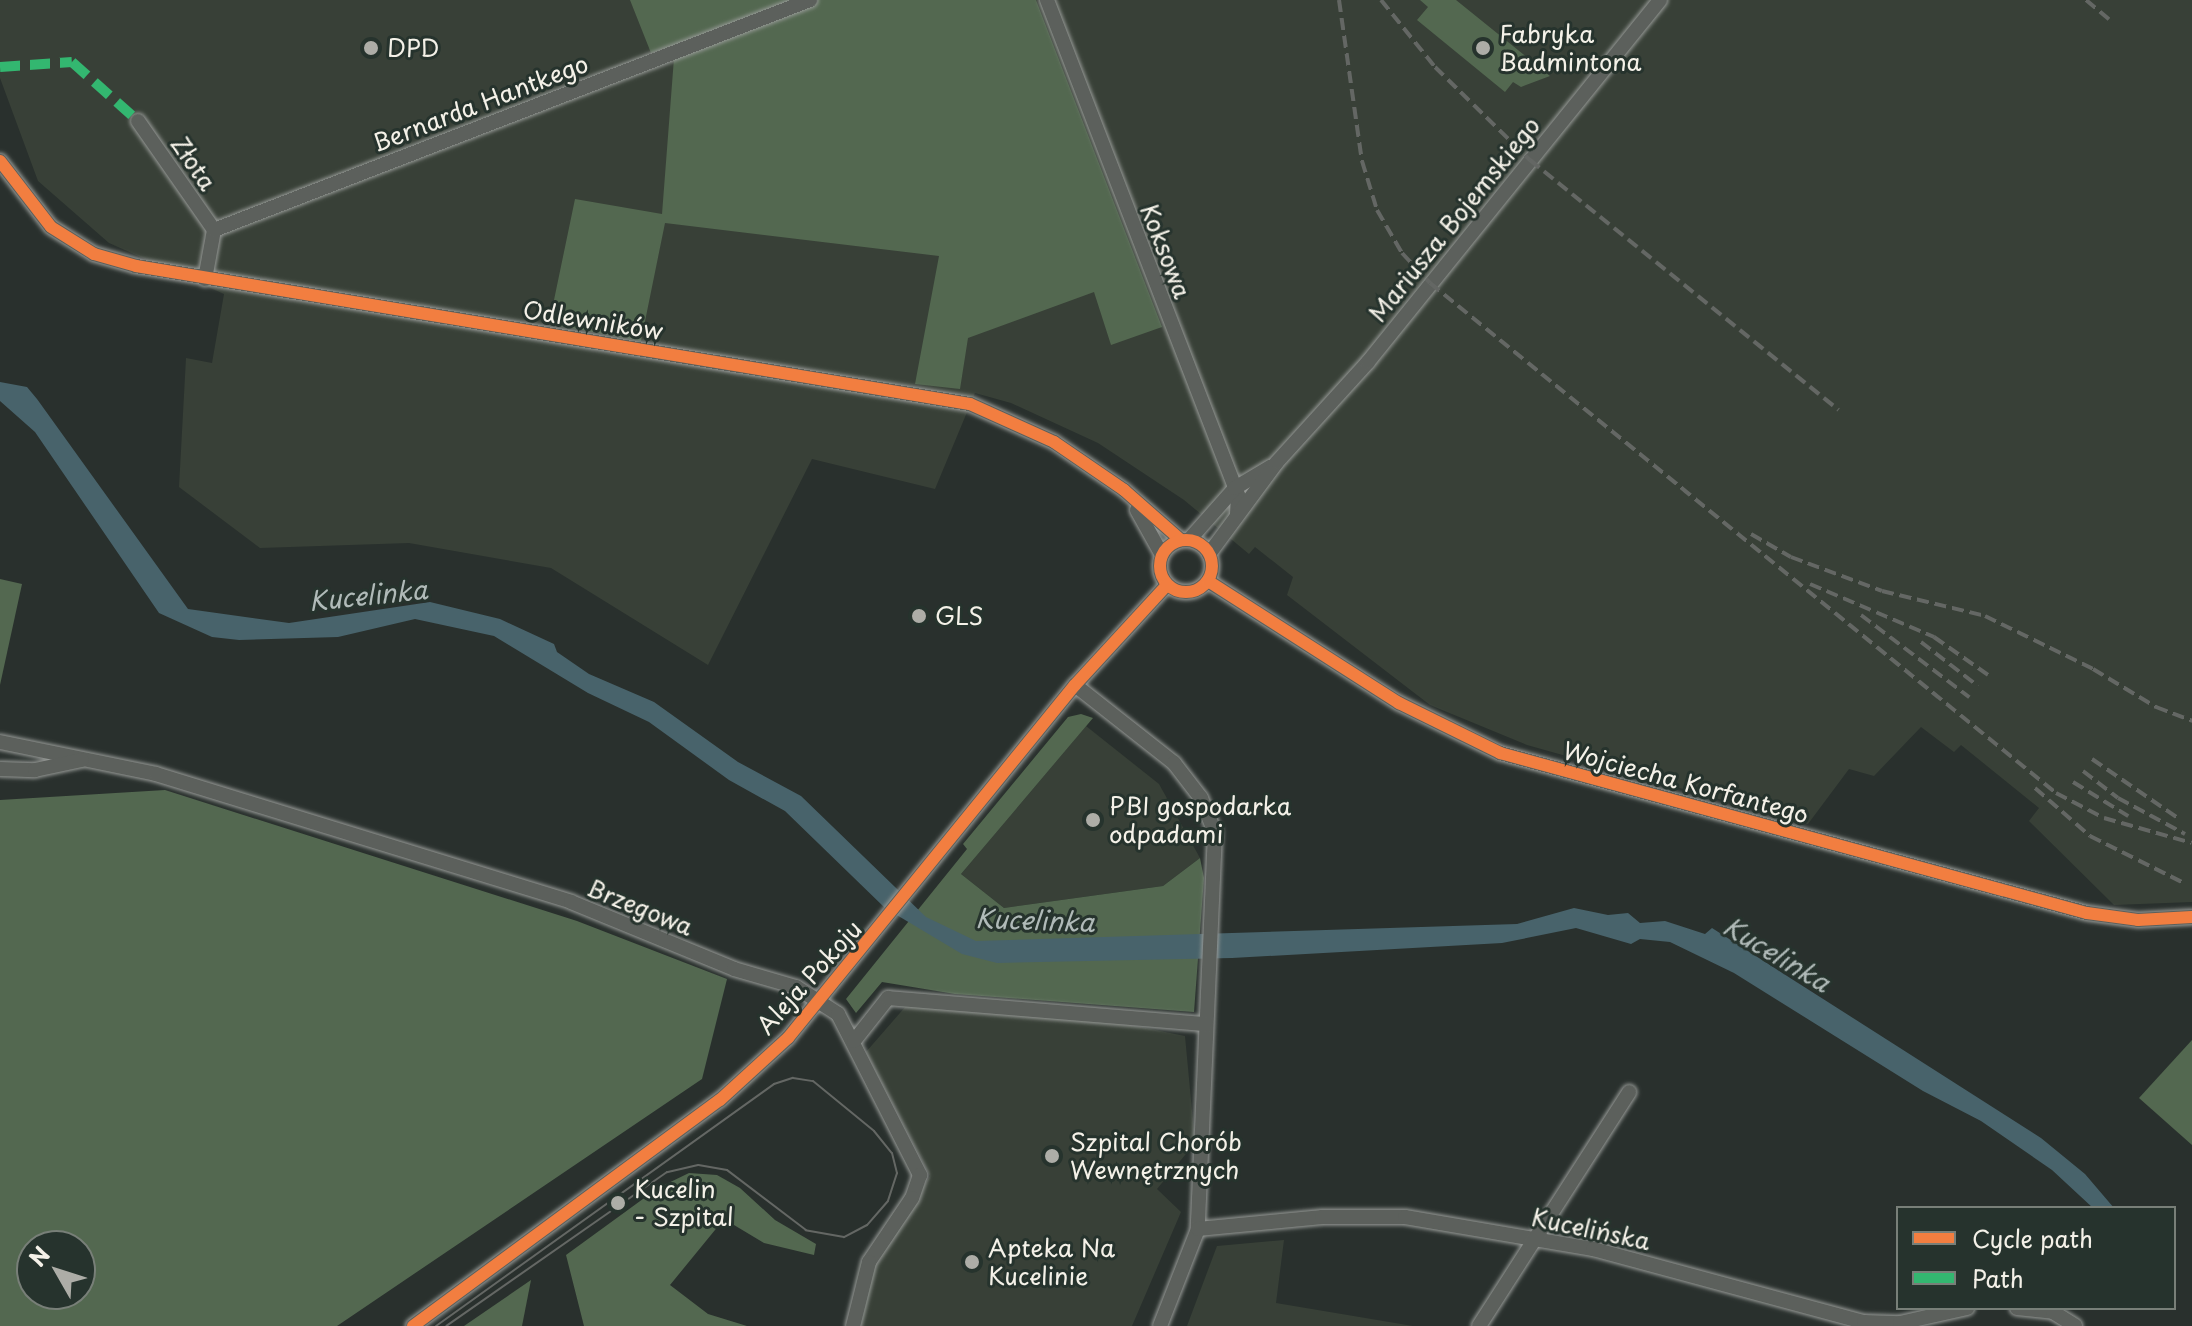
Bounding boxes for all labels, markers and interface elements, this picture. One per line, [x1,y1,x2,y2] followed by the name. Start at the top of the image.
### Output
[1499,20,1641,76] place label: Fabryka Badmintona
[387,34,440,62] place label: DPD
[362,39,380,57] marker: DPD
[1474,39,1492,57] marker: Fabryka Badmintona
[367,48,593,158] street label: Bernarda Hantkego
[1363,111,1545,327] street label: Mariusza Bojemskiego
[165,130,223,196] street label: Złota
[1135,200,1197,302] street label: Koksowa
[521,295,665,345] street label: Odlewników
[307,573,429,617] water label: Kucelinka
[935,602,984,630] place label: GLS
[910,607,928,625] marker: GLS
[1560,735,1812,829] street label: Wojciecha Korfantego
[1109,792,1288,848] place label: PBI gospodarka odpadami
[1084,811,1102,829] marker: PBI gospodarka odpadami
[583,873,697,941] street label: Brzegowa
[975,902,1095,938] water label: Kucelinka
[1718,910,1836,998] water label: Kucelinka
[750,914,868,1040] street label: Aleja Pokoju
[1070,1128,1242,1184] place label: Szpital Chorób Wewnętrznych
[1041,1145,1063,1167] marker: Szpital Chorób Wewnętrznych
[634,1175,734,1231] place label: Kucelin - Szpital
[609,1194,627,1212] marker: Kucelin - Szpital
[1529,1202,1653,1256] street label: Kucelińska
[1896,1206,2176,1310] legend
[1972,1220,2093,1256] text: Cycle path
[16,1230,96,1310] north arrow
[988,1234,1114,1290] place label: Apteka Na Kucelinie
[20,1239,57,1273] text: N
[963,1253,981,1271] marker: Apteka Na Kucelinie
[1972,1260,2024,1296] text: Path

